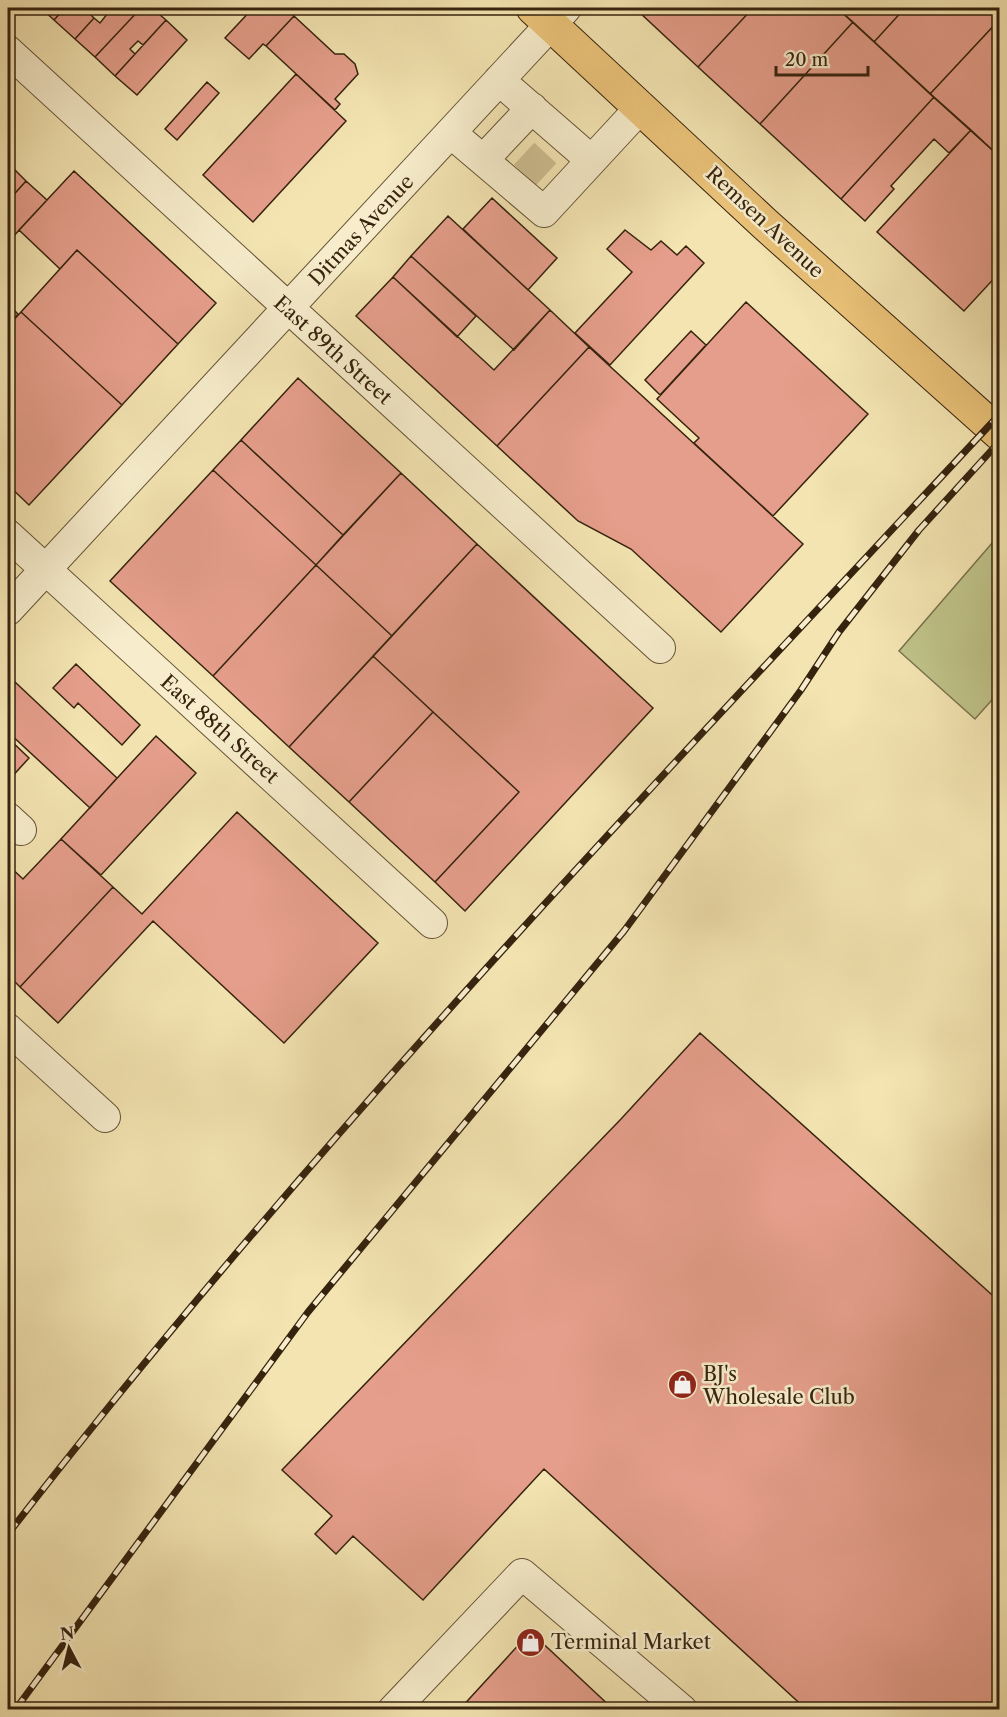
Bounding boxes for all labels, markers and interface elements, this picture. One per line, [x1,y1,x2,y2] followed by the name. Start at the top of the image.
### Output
[776,39,868,77] scale bar
[785,49,829,71] text: 20 m
[701,161,829,283] street label: Remsen Avenue
[304,170,418,290] street label: Ditmas Avenue
[269,291,397,409] street label: East 89th Street
[156,670,284,788] street label: East 88th Street
[702,1362,855,1409] place label: BJ's Wholesale Club
[666,1369,698,1401] shop icon: BJ's Wholesale Club
[39,1618,99,1678] north arrow
[59,1622,75,1644] text: N
[514,1626,546,1658] shop icon: Terminal Market
[551,1630,711,1654] place label: Terminal Market

